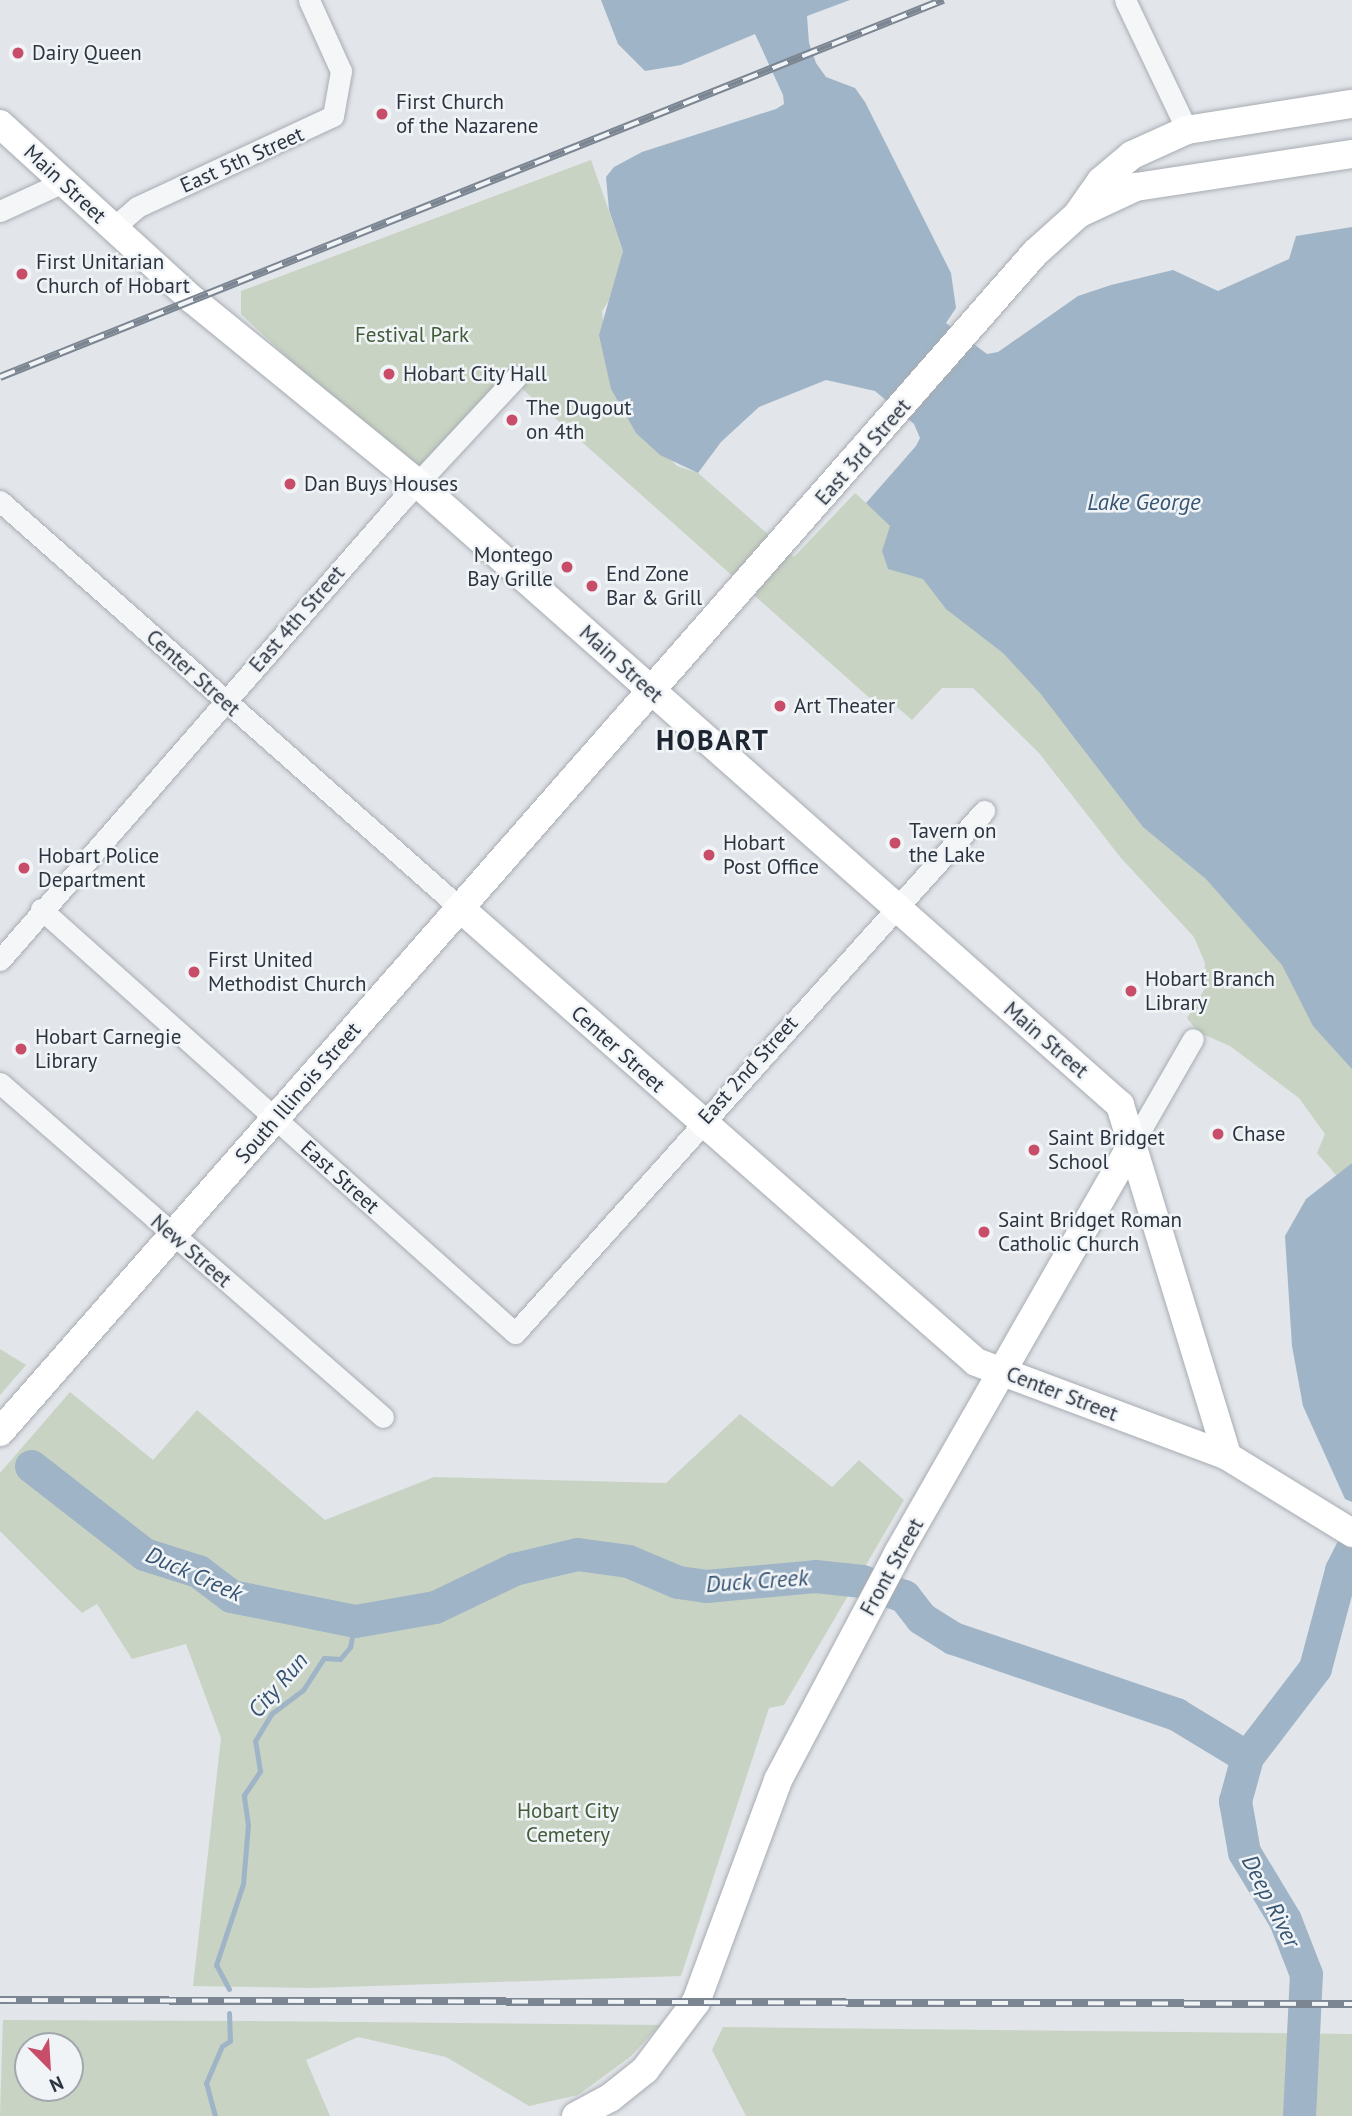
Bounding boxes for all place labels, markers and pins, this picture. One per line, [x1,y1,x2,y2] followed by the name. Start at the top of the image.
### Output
[32,40,143,66] place label: Dairy Queen
[10,45,26,61] marker: Dairy Queen
[396,89,539,139] place label: First Church of the Nazarene
[374,106,390,122] marker: First Church of the Nazarene
[36,249,190,299] place label: First Unitarian Church of Hobart
[14,266,30,282] marker: First Unitarian Church of Hobart
[403,361,548,387] place label: Hobart City Hall
[381,366,397,382] marker: Hobart City Hall
[526,395,631,445] place label: The Dugout on 4th
[504,412,520,428] marker: The Dugout on 4th
[304,471,458,497] place label: Dan Buys Houses
[282,476,298,492] marker: Dan Buys Houses
[466,542,553,592] place label: Montego Bay Grille
[559,559,575,575] marker: Montego Bay Grille
[606,561,702,611] place label: End Zone Bar & Grill
[584,578,600,594] marker: End Zone Bar & Grill
[794,693,896,719] place label: Art Theater
[772,698,788,714] marker: Art Theater
[909,818,996,868] place label: Tavern on the Lake
[723,830,819,880] place label: Hobart Post Office
[887,835,903,851] marker: Tavern on the Lake
[38,843,159,893] place label: Hobart Police Department
[701,847,717,863] marker: Hobart Post Office
[16,860,32,876] marker: Hobart Police Department
[208,947,367,997] place label: First United Methodist Church
[186,964,202,980] marker: First United Methodist Church
[1145,966,1275,1016] place label: Hobart Branch Library
[1123,983,1139,999] marker: Hobart Branch Library
[35,1024,181,1074] place label: Hobart Carnegie Library
[13,1041,29,1057] marker: Hobart Carnegie Library
[1232,1121,1285,1147] place label: Chase
[1048,1125,1165,1175] place label: Saint Bridget School
[1210,1126,1226,1142] marker: Chase
[1026,1142,1042,1158] marker: Saint Bridget School
[998,1207,1182,1257] place label: Saint Bridget Roman Catholic Church
[976,1224,992,1240] marker: Saint Bridget Roman Catholic Church

